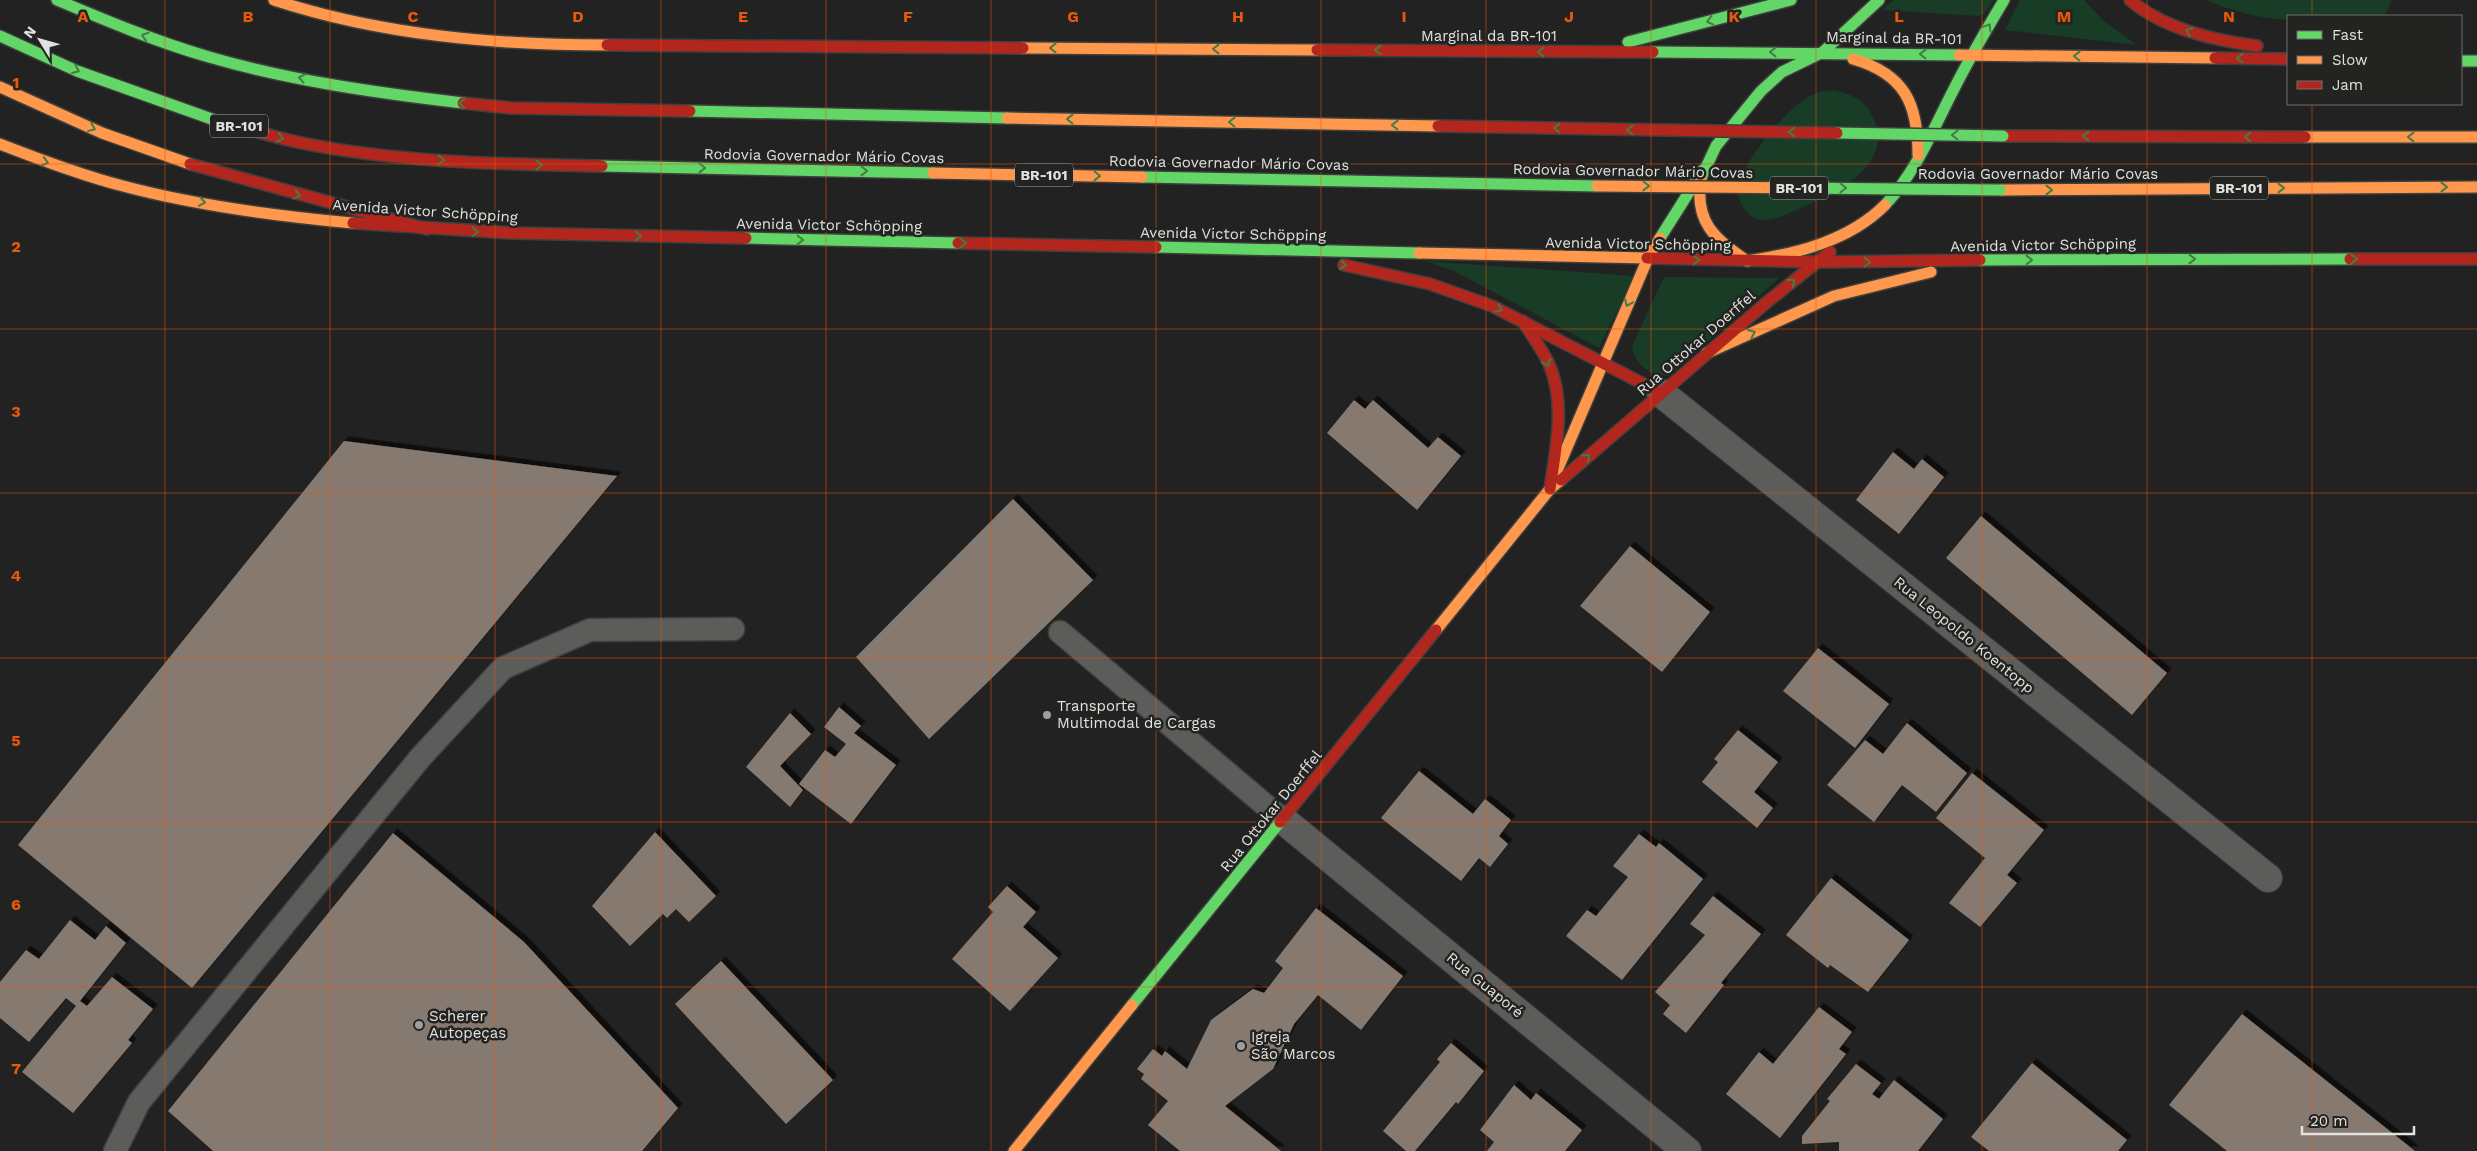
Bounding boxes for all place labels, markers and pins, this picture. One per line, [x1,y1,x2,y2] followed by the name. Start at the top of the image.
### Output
[1057,697,1216,732] place label: Transporte Multimodal de Cargas
[1041,709,1053,721] marker: Transporte Multimodal de Cargas
[429,1007,506,1042] place label: Scherer Autopeças
[413,1019,425,1031] marker: Scherer Autopeças
[1251,1028,1336,1063] place label: Igreja São Marcos
[1235,1040,1247,1052] marker: Igreja São Marcos

